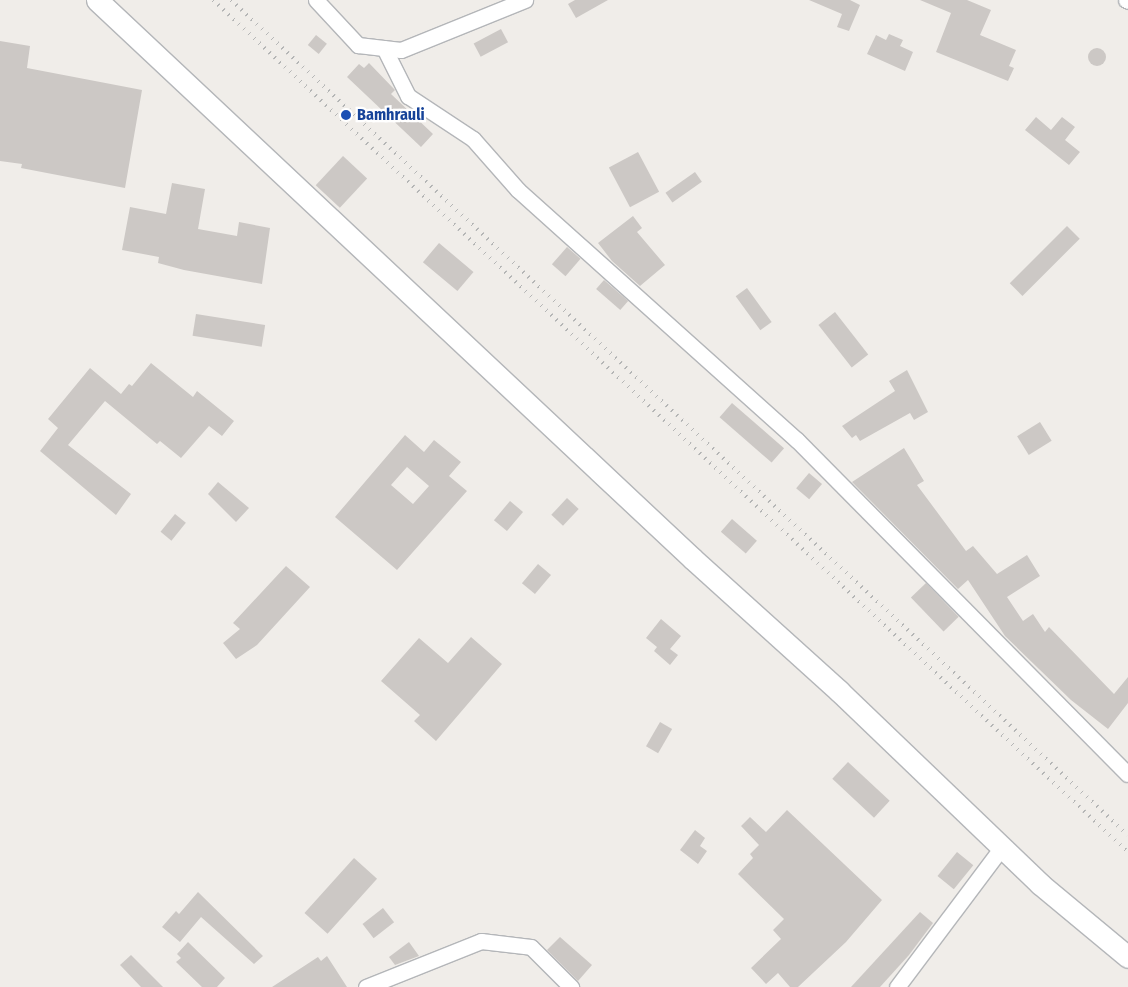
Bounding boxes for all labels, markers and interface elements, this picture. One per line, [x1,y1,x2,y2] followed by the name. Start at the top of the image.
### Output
[357,105,425,125] place label: Bamhrauli
[339,108,353,122] marker: Bamhrauli

